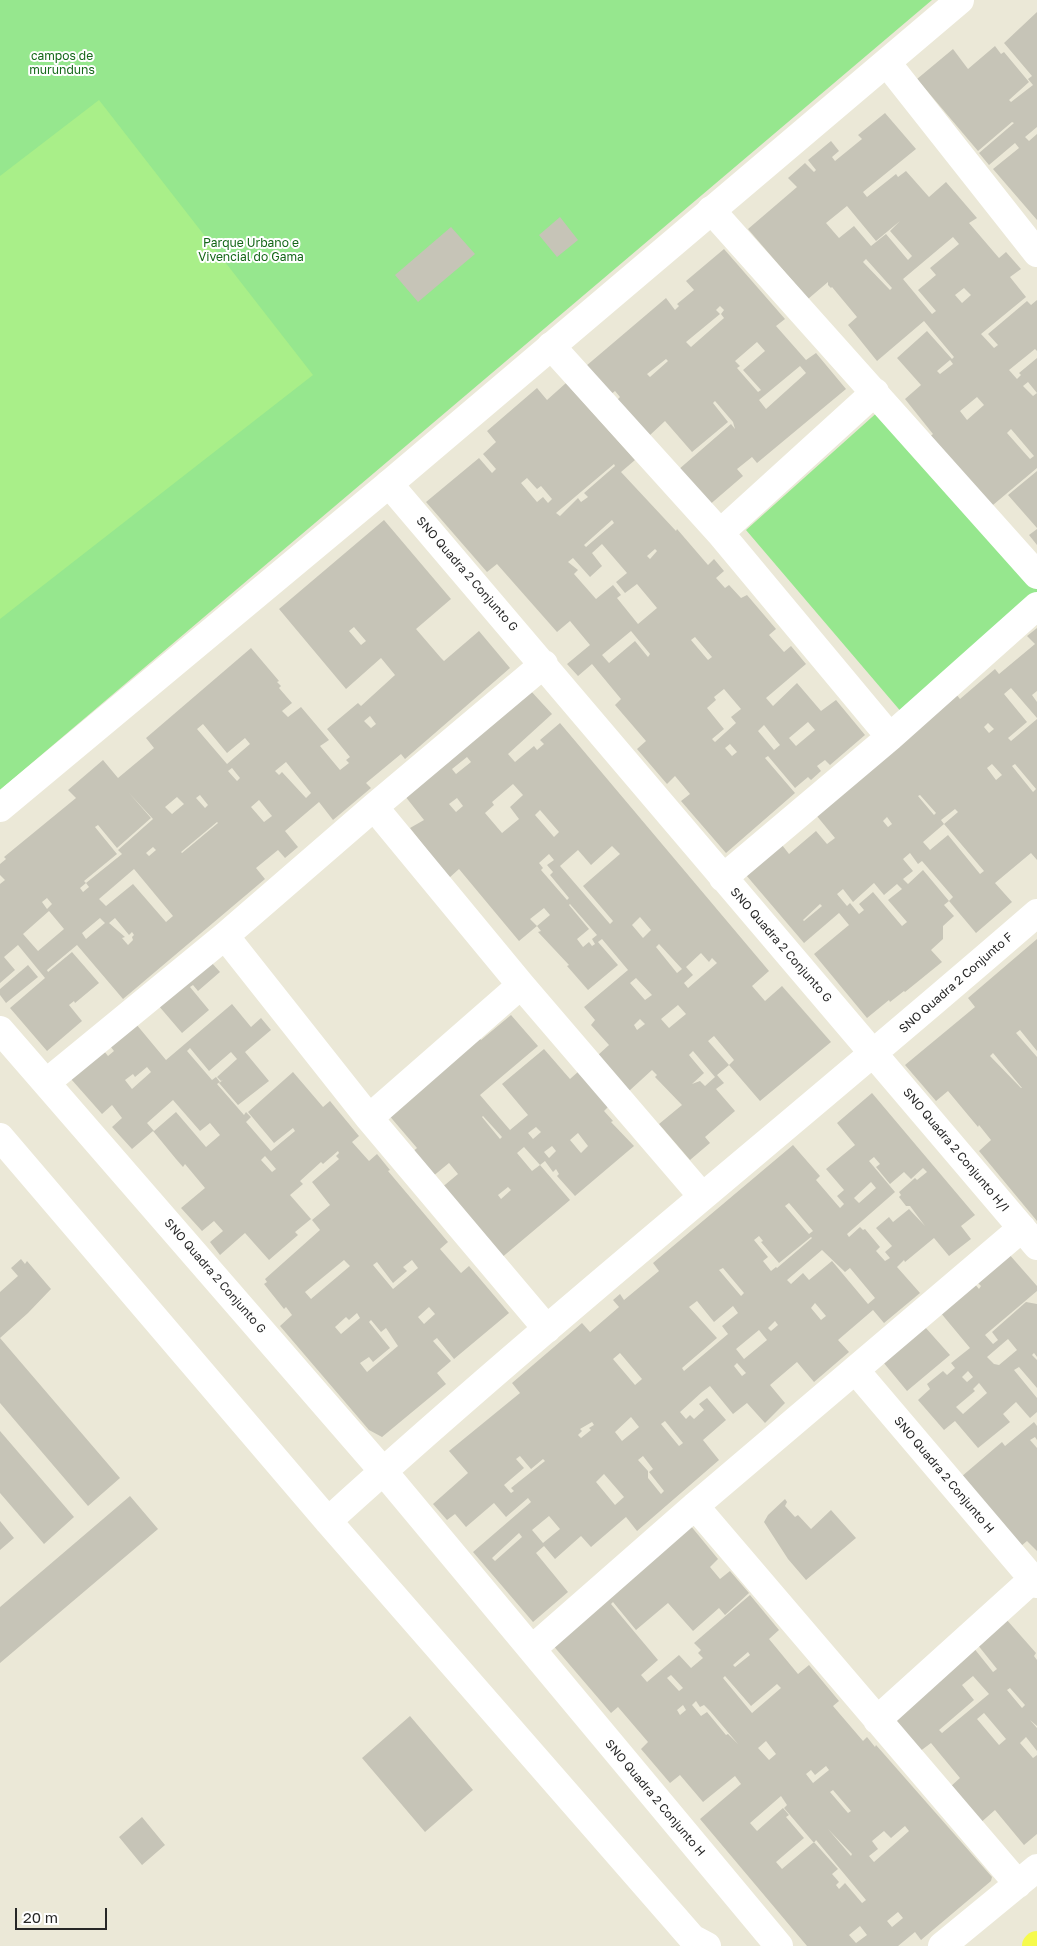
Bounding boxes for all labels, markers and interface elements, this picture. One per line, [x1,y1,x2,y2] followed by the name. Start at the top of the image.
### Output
[29,49,95,77] park label: campos de murunduns
[198,236,304,264] park label: Parque Urbano e Vivencial do Gama
[413,514,521,634] street label: SNO Quadra 2 Conjunto G
[727,885,835,1005] street label: SNO Quadra 2 Conjunto G
[896,930,1016,1036] street label: SNO Quadra 2 Conjunto F
[900,1085,1012,1215] street label: SNO Quadra 2 Conjunto H/I
[161,1216,269,1336] street label: SNO Quadra 2 Conjunto G
[891,1414,997,1536] street label: SNO Quadra 2 Conjunto H
[602,1737,708,1859] street label: SNO Quadra 2 Conjunto H
[18,1898,110,1930] scale bar
[23,1908,58,1926] text: 20 m

